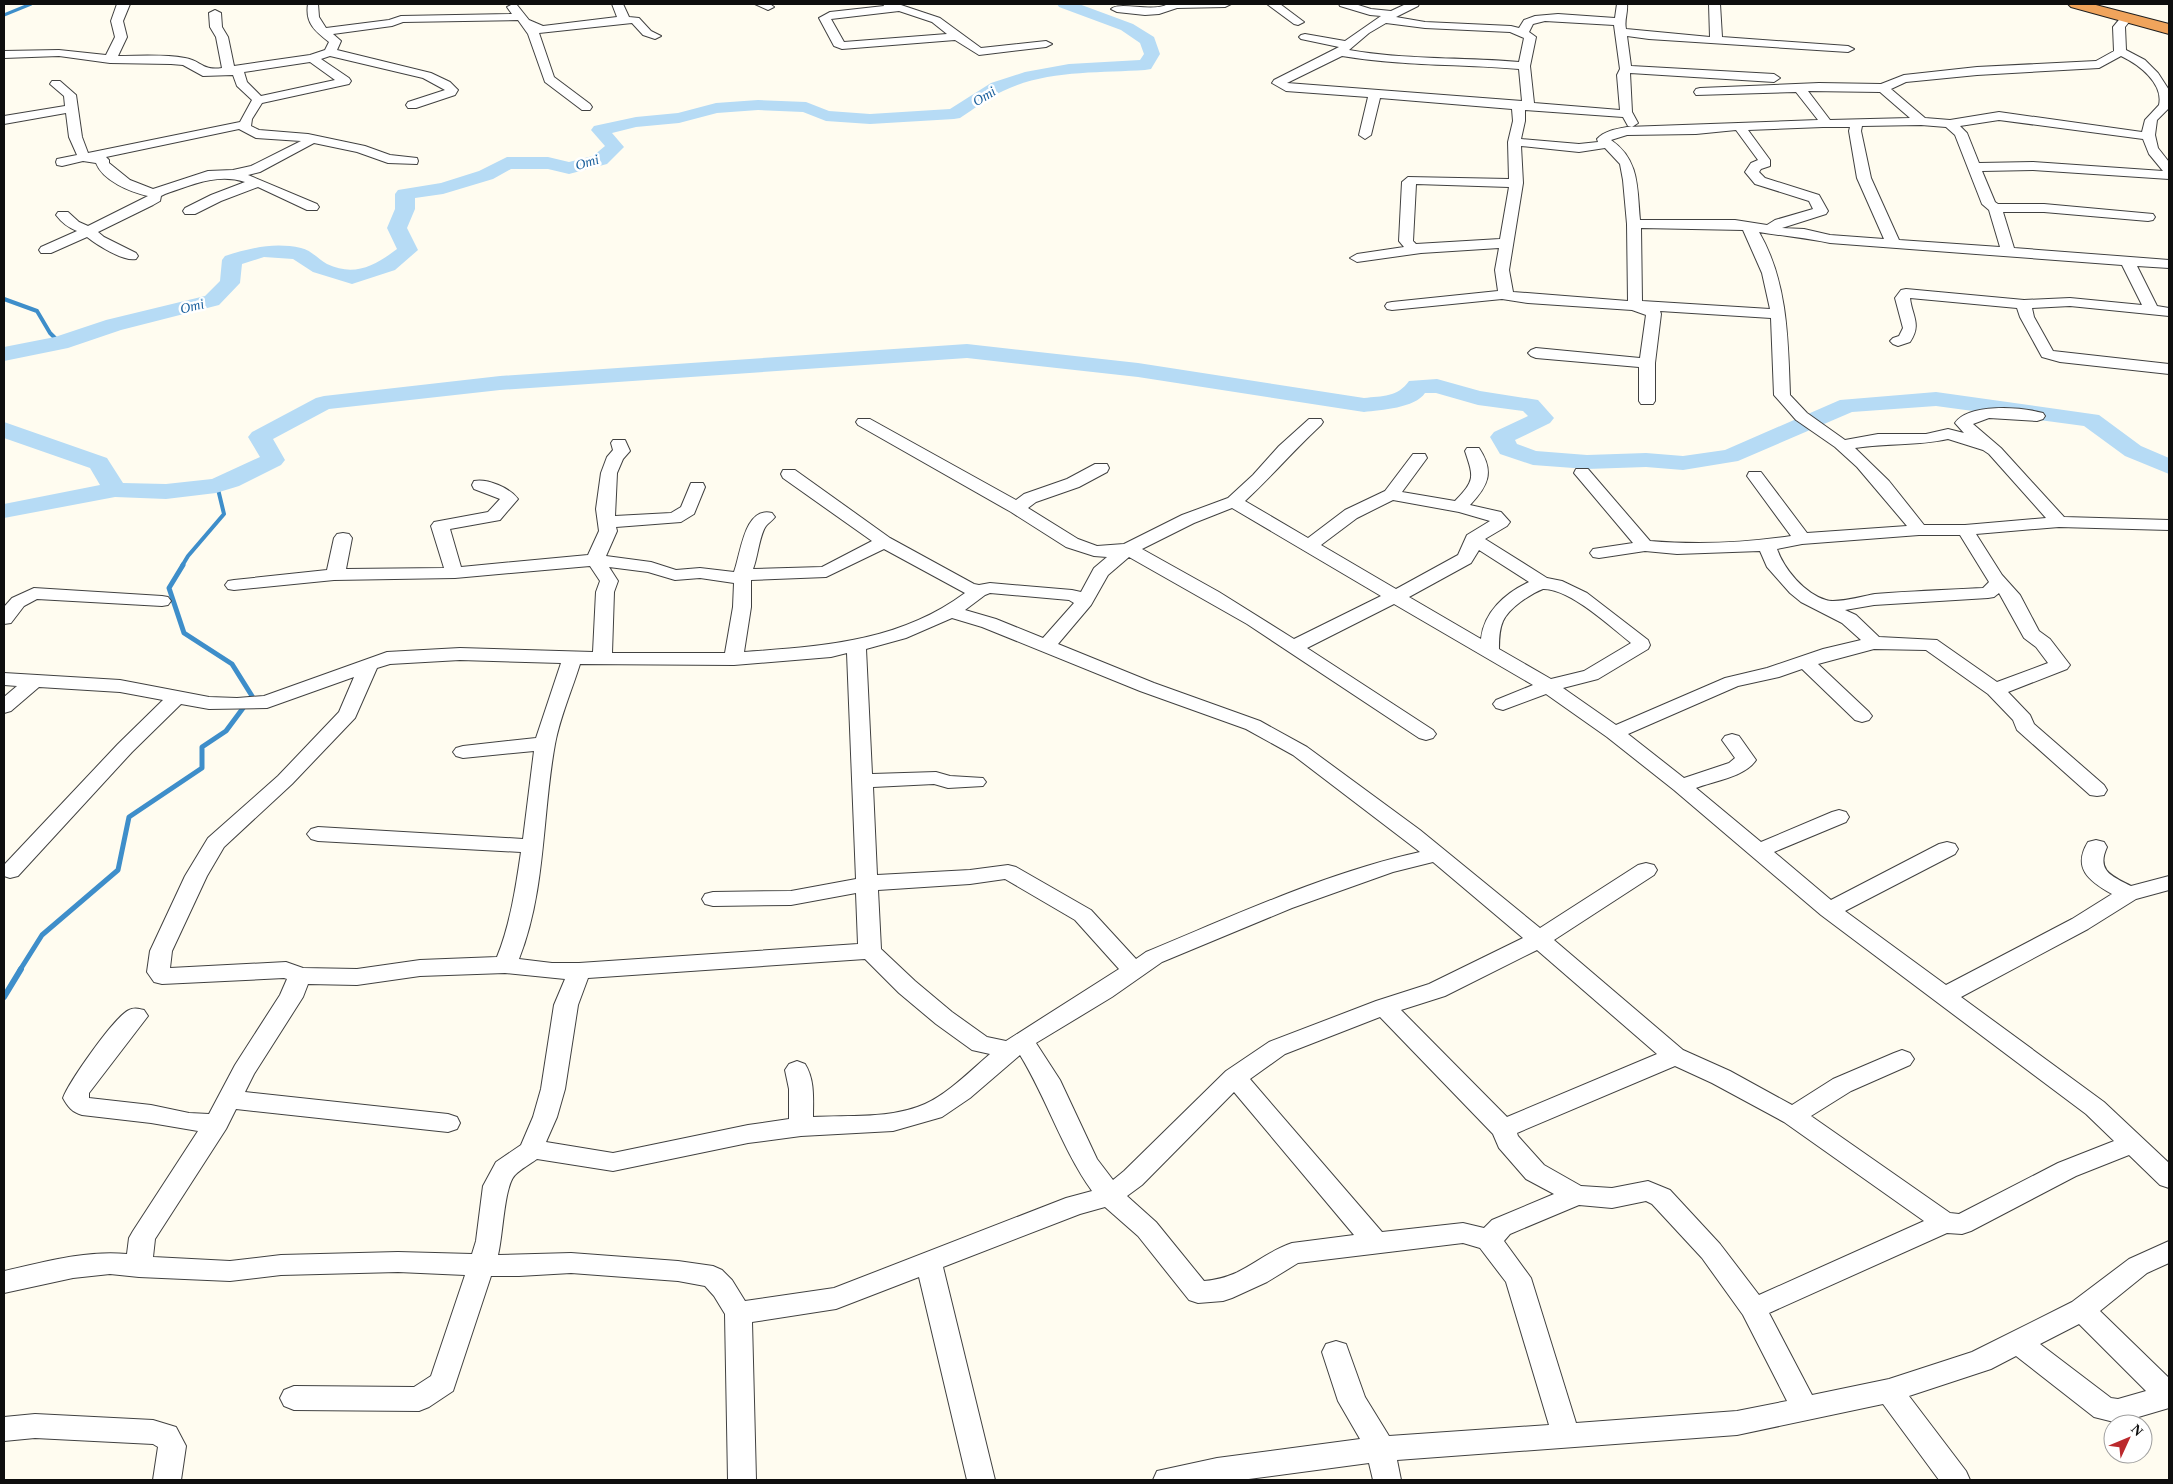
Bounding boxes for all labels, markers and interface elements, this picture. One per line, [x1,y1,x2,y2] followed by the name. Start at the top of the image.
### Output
[970,84,999,109] water label: Omi
[573,152,601,173] water label: Omi
[179,296,206,317] water label: Omi
[2103,1414,2153,1464] north arrow
[2128,1421,2146,1439] text: N

